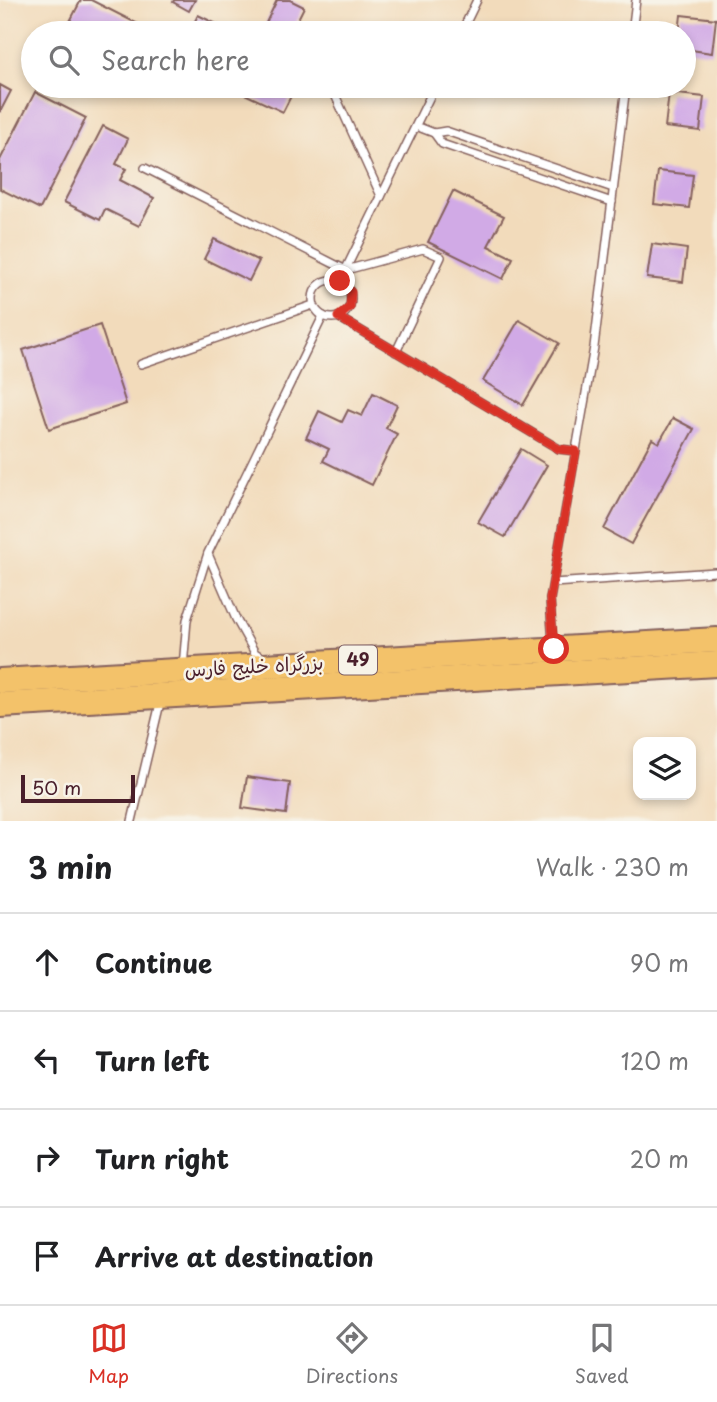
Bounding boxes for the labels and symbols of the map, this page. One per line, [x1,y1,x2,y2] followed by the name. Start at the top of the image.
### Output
[324,265,355,296] route end
[538,633,569,664] route start
[339,646,377,674] road number: 49
[184,647,324,683] street label: بزرگراه خلیج فارس
[21,772,135,804] scale bar

